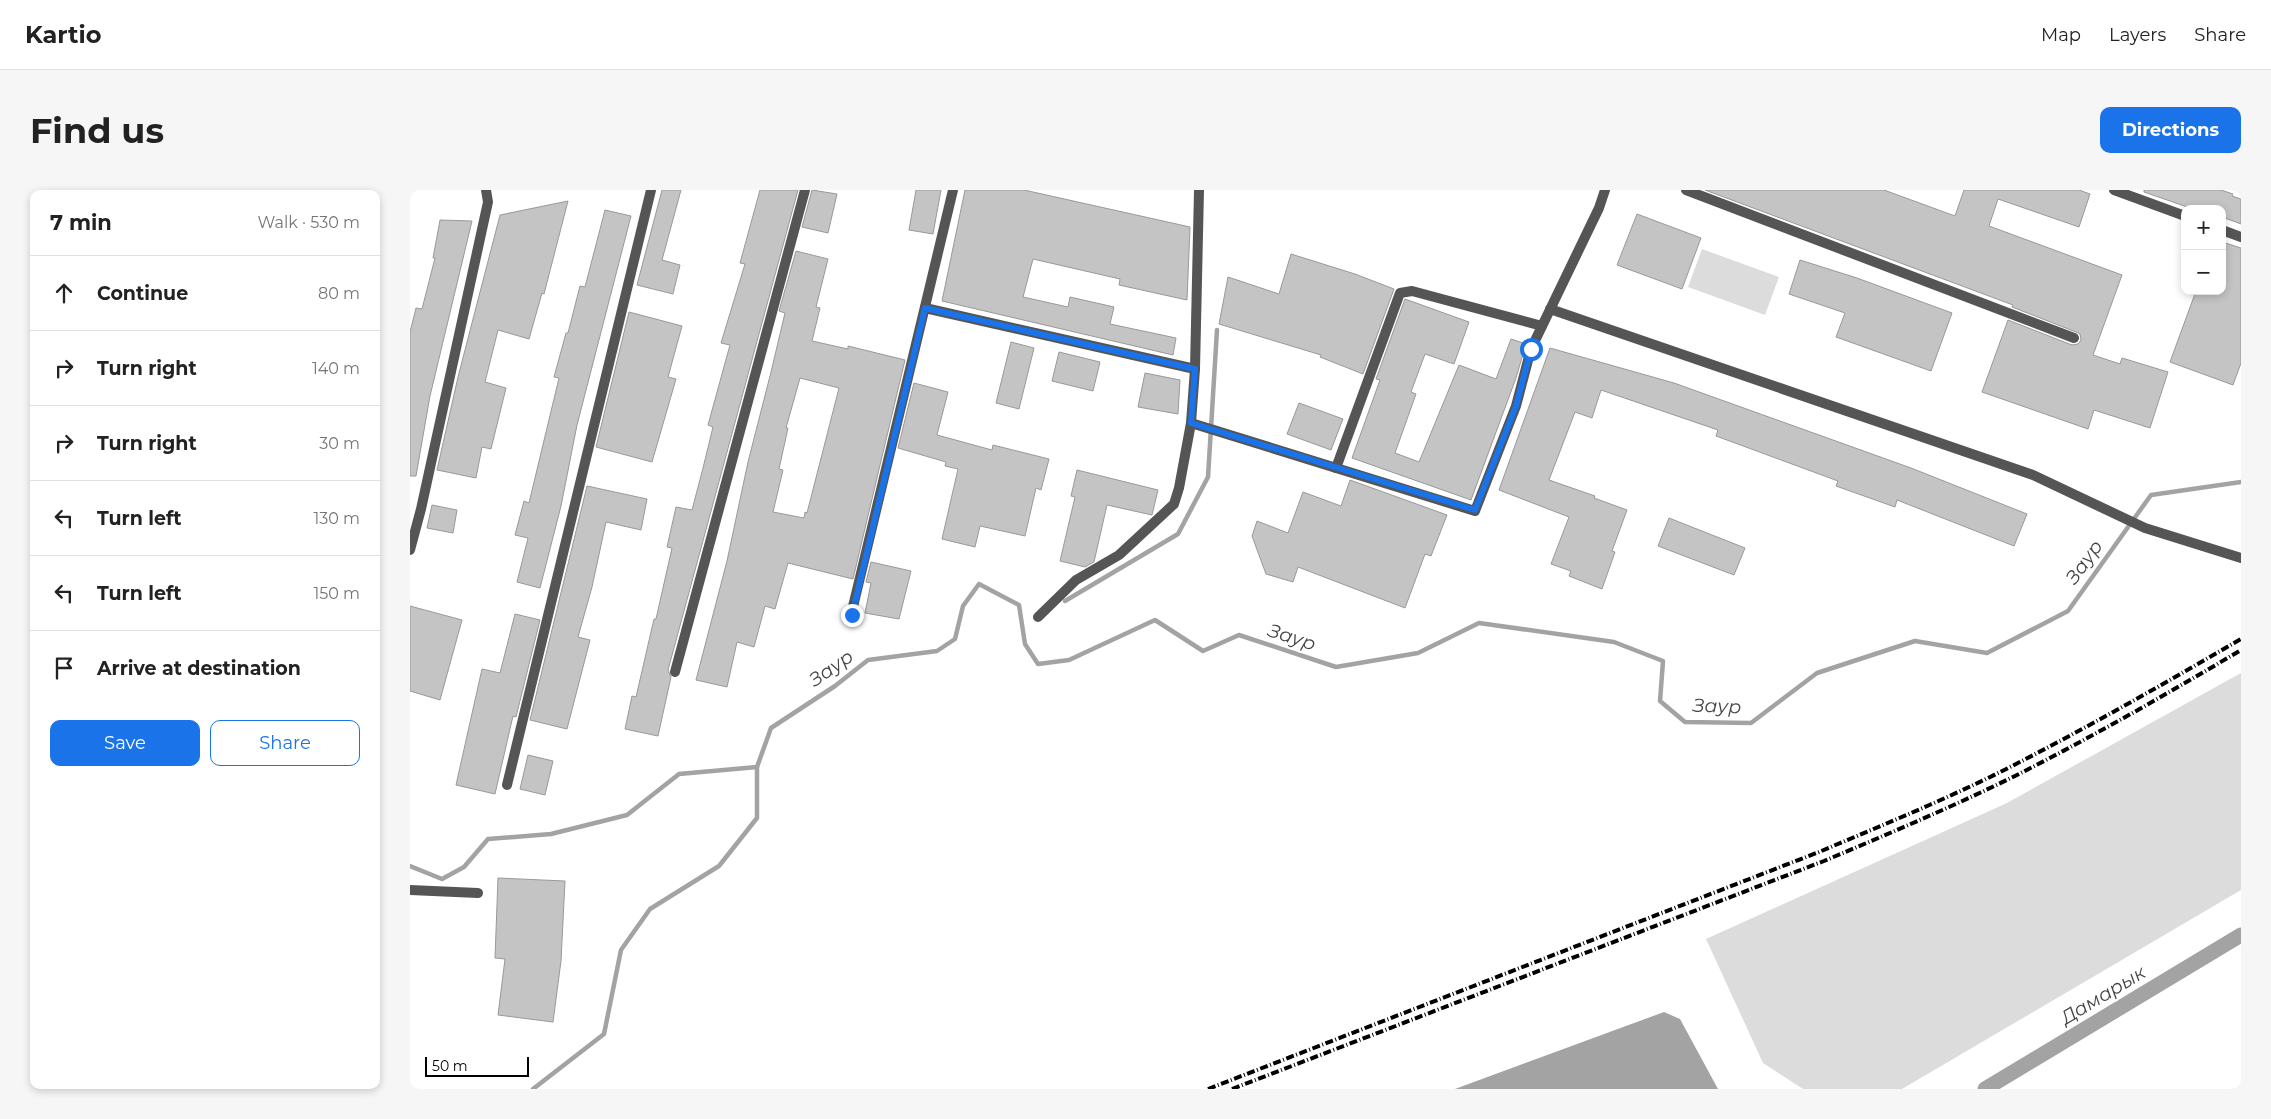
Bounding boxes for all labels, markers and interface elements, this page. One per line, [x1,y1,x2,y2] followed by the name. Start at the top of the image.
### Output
[25,20,101,49] text: Kartio
[2041,24,2081,46] text: Map
[2109,24,2166,46] text: Layers
[2194,24,2246,46] text: Share
[2100,107,2241,153] button: Directions
[30,109,164,152] text: Find us
[2181,205,2226,295] map controls
[2181,205,2226,250] button: +
[50,210,112,235] text: 7 min
[258,213,360,232] text: Walk · 530 m
[2181,250,2226,295] button: −
[50,279,78,307] icon: ahead
[97,282,188,305] text: Continue
[318,284,360,303] text: 80 m
[1520,338,1543,361] route start
[50,354,78,382] icon: right
[97,357,197,380] text: Turn right
[312,359,360,378] text: 140 m
[50,429,78,457] icon: right
[97,432,197,455] text: Turn right
[319,434,360,453] text: 30 m
[50,504,78,532] icon: left
[97,507,182,530] text: Turn left
[313,509,360,528] text: 130 m
[2060,536,2108,589] water label: Заур
[50,579,78,607] icon: left
[97,582,182,605] text: Turn left
[313,584,360,603] text: 150 m
[841,604,864,627] route end
[1264,618,1319,655] water label: Заур
[804,645,858,692] water label: Заур
[50,654,78,682] icon: arrive
[97,657,301,680] text: Arrive at destination
[1691,694,1742,718] water label: Заур
[50,720,200,766] button: Save
[210,720,360,766] button: Share
[2055,960,2150,1030] water label: Дамарык
[425,1054,529,1077] scale bar
[432,1057,468,1075] text: 50 m

